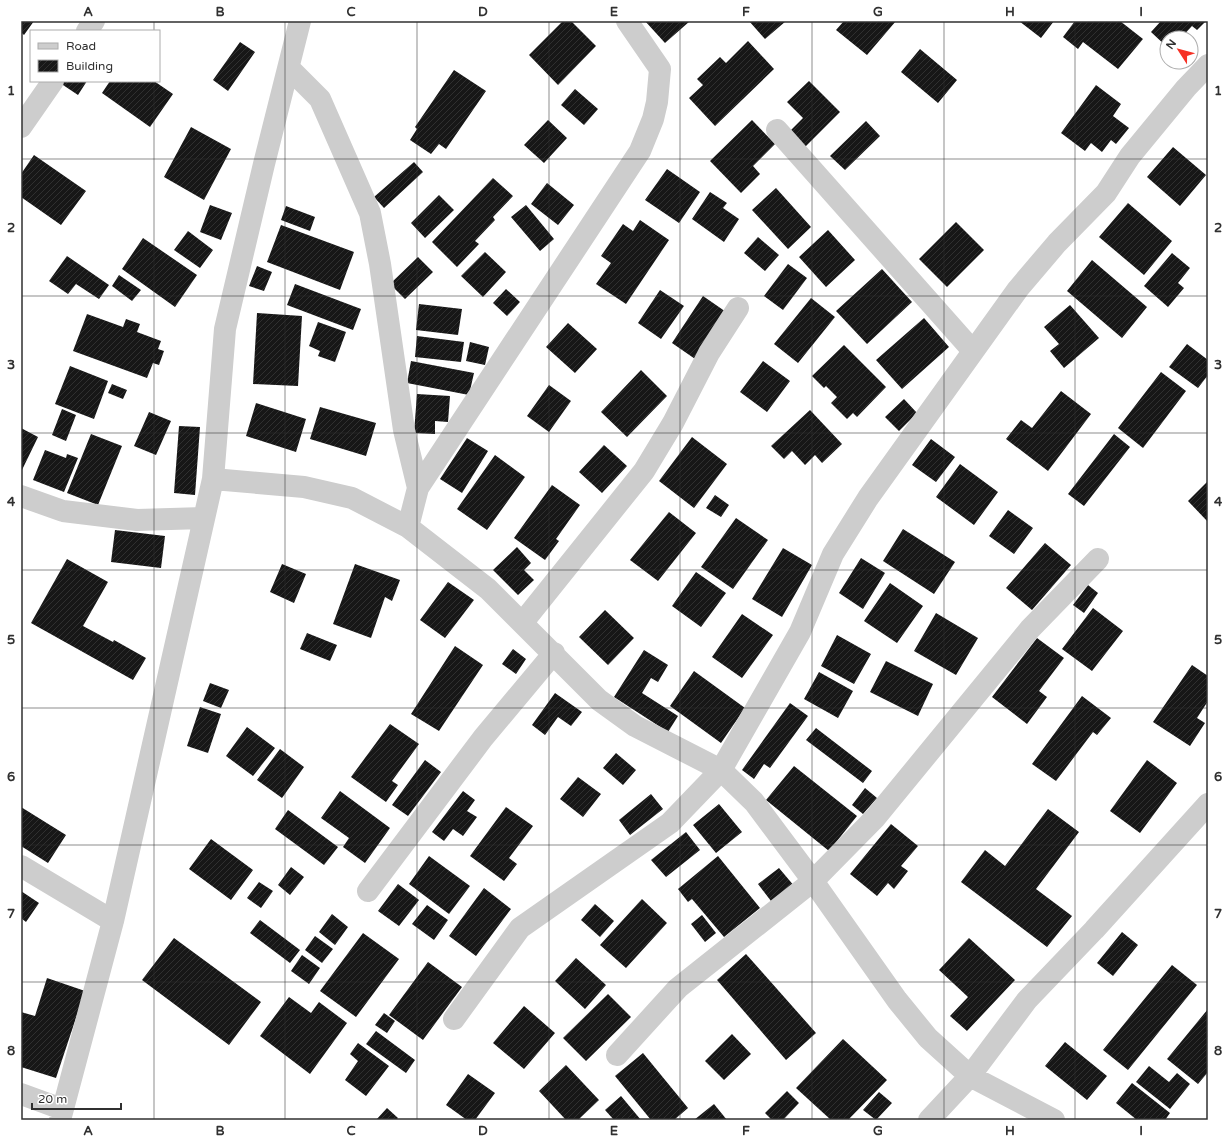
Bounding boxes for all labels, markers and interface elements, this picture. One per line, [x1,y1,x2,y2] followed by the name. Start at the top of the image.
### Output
[83,4,93,20] text: A
[215,4,225,20] text: B
[346,4,356,20] text: C
[478,4,488,20] text: D
[610,4,618,20] text: E
[742,4,750,20] text: F
[873,4,883,20] text: G
[1005,4,1015,20] text: H
[1139,4,1143,20] text: I
[30,30,160,82] legend
[1159,30,1199,70] north arrow
[1163,37,1179,52] text: N
[66,39,96,53] text: Road
[66,59,113,73] text: Building
[7,83,15,99] text: 1
[1214,83,1222,99] text: 1
[7,220,15,236] text: 2
[1214,220,1222,236] text: 2
[7,357,15,373] text: 3
[1214,357,1222,373] text: 3
[7,494,16,510] text: 4
[1214,494,1223,510] text: 4
[7,632,15,648] text: 5
[1214,632,1222,648] text: 5
[7,769,15,785] text: 6
[1214,769,1222,785] text: 6
[7,906,15,922] text: 7
[1214,906,1222,922] text: 7
[7,1043,15,1059] text: 8
[1214,1043,1222,1059] text: 8
[32,1085,121,1111] scale bar
[38,1092,67,1106] text: 20 m
[83,1123,93,1139] text: A
[215,1123,225,1139] text: B
[346,1123,356,1139] text: C
[478,1123,488,1139] text: D
[610,1123,618,1139] text: E
[742,1123,750,1139] text: F
[873,1123,883,1139] text: G
[1005,1123,1015,1139] text: H
[1139,1123,1143,1139] text: I

